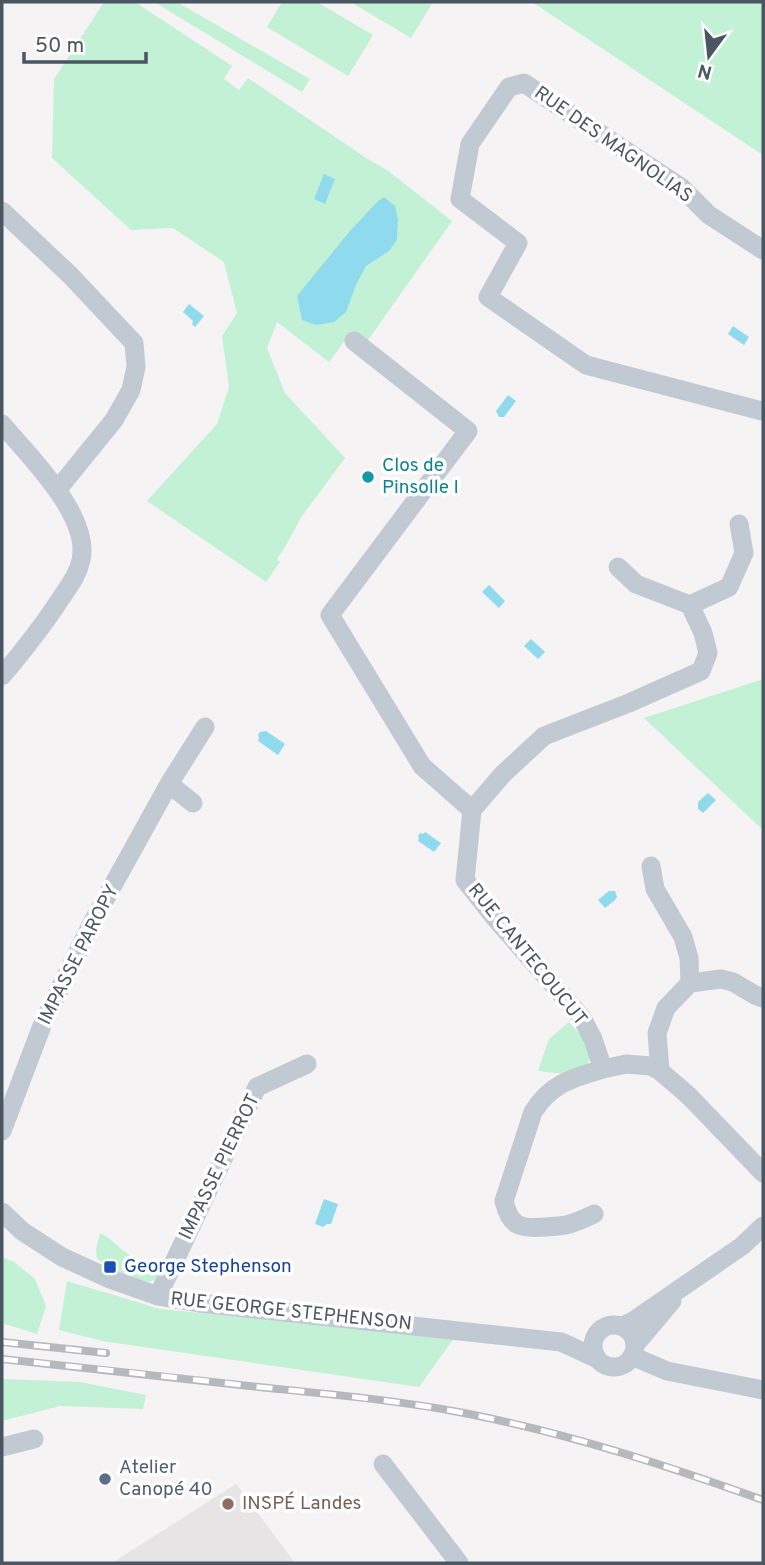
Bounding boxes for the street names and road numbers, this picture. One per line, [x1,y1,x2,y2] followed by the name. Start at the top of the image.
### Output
[529,81,697,209] street label: RUE DES MAGNOLIAS
[462,879,592,1031] street label: RUE CANTECOUCUT
[33,881,125,1029] street label: IMPASSE PAROPY
[174,1090,266,1244] street label: IMPASSE PIERROT
[169,1287,413,1337] street label: RUE GEORGE STEPHENSON

